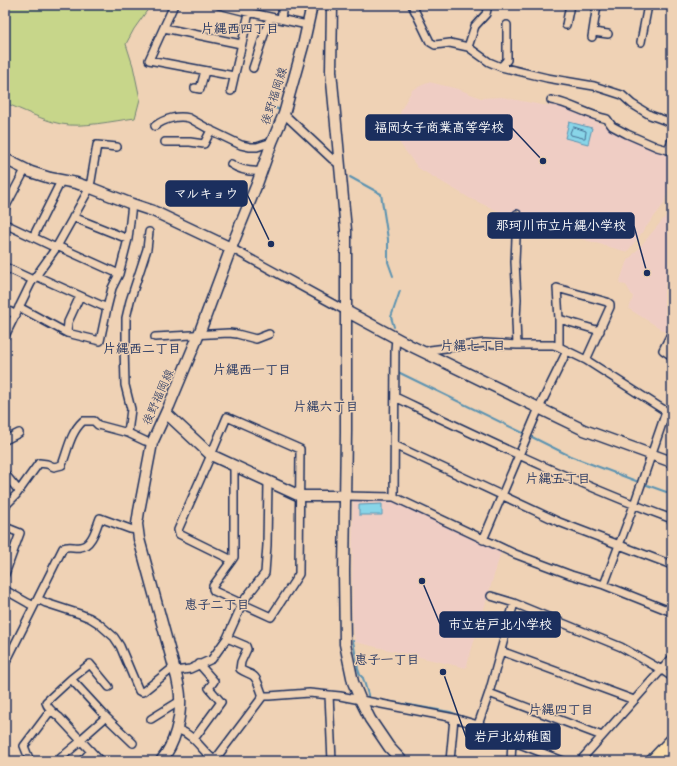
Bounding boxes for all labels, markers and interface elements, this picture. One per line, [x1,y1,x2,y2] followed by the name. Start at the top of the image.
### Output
[201,22,279,38] district label: 片縄西四丁目
[259,66,292,127] street label: 後野福岡線
[366,115,512,140] callout: 福岡女子商業高等学校
[374,121,504,137] text: 福岡女子商業高等学校
[166,181,247,206] callout: マルキョウ
[174,188,238,203] text: マルキョウ
[488,213,634,238] callout: 那珂川市立片縄小学校
[496,219,626,235] text: 那珂川市立片縄小学校
[440,339,506,355] district label: 片縄七丁目
[103,342,181,358] district label: 片縄西二丁目
[213,363,291,379] district label: 片縄西一丁目
[140,367,178,428] street label: 後野福岡線
[293,400,359,416] district label: 片縄六丁目
[525,472,591,488] district label: 片縄五丁目
[184,598,250,614] district label: 恵子二丁目
[440,612,560,637] callout: 市立岩戸北小学校
[448,618,552,634] text: 市立岩戸北小学校
[354,653,420,669] district label: 恵子一丁目
[528,703,594,719] district label: 片縄四丁目
[466,724,560,749] callout: 岩戸北幼稚園
[474,730,552,746] text: 岩戸北幼稚園

